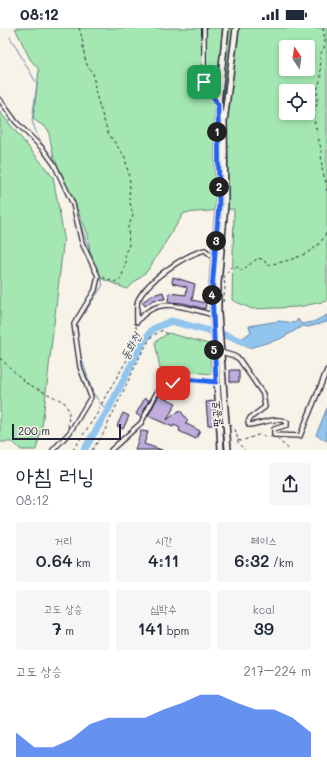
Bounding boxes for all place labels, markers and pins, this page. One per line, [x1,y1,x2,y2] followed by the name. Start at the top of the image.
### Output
[187,65,221,99] pin
[207,122,227,142] pin: 1
[209,177,229,197] pin: 2
[206,231,226,251] pin: 3
[202,285,222,305] pin: 4
[204,340,224,360] pin: 5
[156,366,190,400] pin

